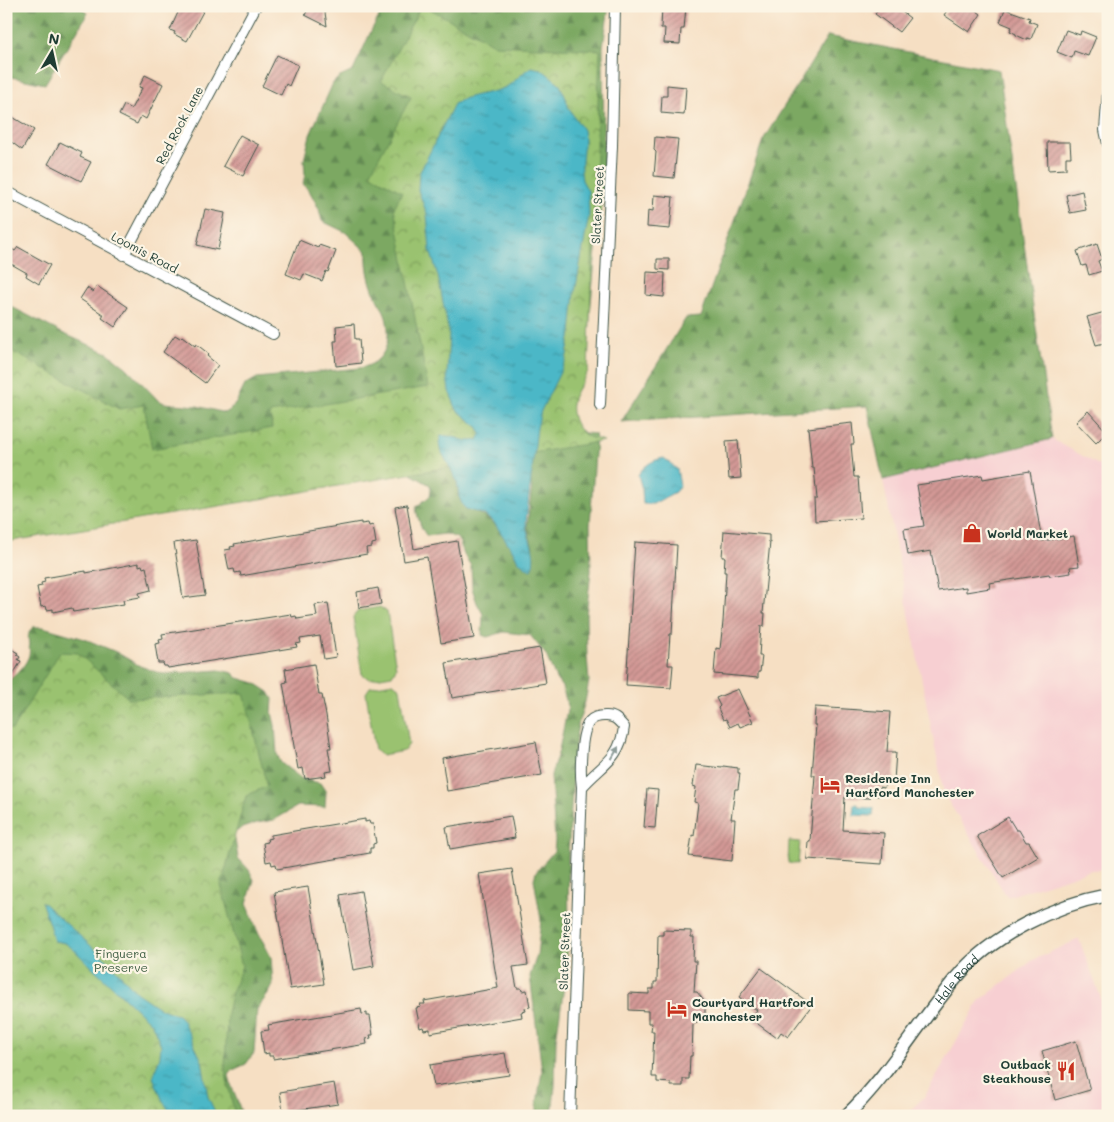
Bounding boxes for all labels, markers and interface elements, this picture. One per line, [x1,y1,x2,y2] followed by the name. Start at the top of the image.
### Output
[28,28,78,78] north arrow
[47,28,61,49] text: N
[152,83,206,167] street label: Red Rock Lane
[587,166,607,244] street label: Slater Street
[109,228,181,276] street label: Loomis Road
[961,522,983,544] shop icon: World Market
[987,525,1068,541] place label: World Market
[611,745,619,760] one-way arrow
[845,770,974,800] place label: Residence Inn Hartford Manchester
[819,774,841,796] hotel icon: Residence Inn Hartford Manchester
[555,912,573,990] street label: Slater Street
[94,945,148,975] park label: Finguera Preserve
[930,951,982,1007] street label: Hale Road
[692,994,814,1024] place label: Courtyard Hartford Manchester
[666,998,688,1020] hotel icon: Courtyard Hartford Manchester
[983,1056,1051,1086] place label: Outback Steakhouse
[1055,1060,1077,1082] restaurant icon: Outback Steakhouse

